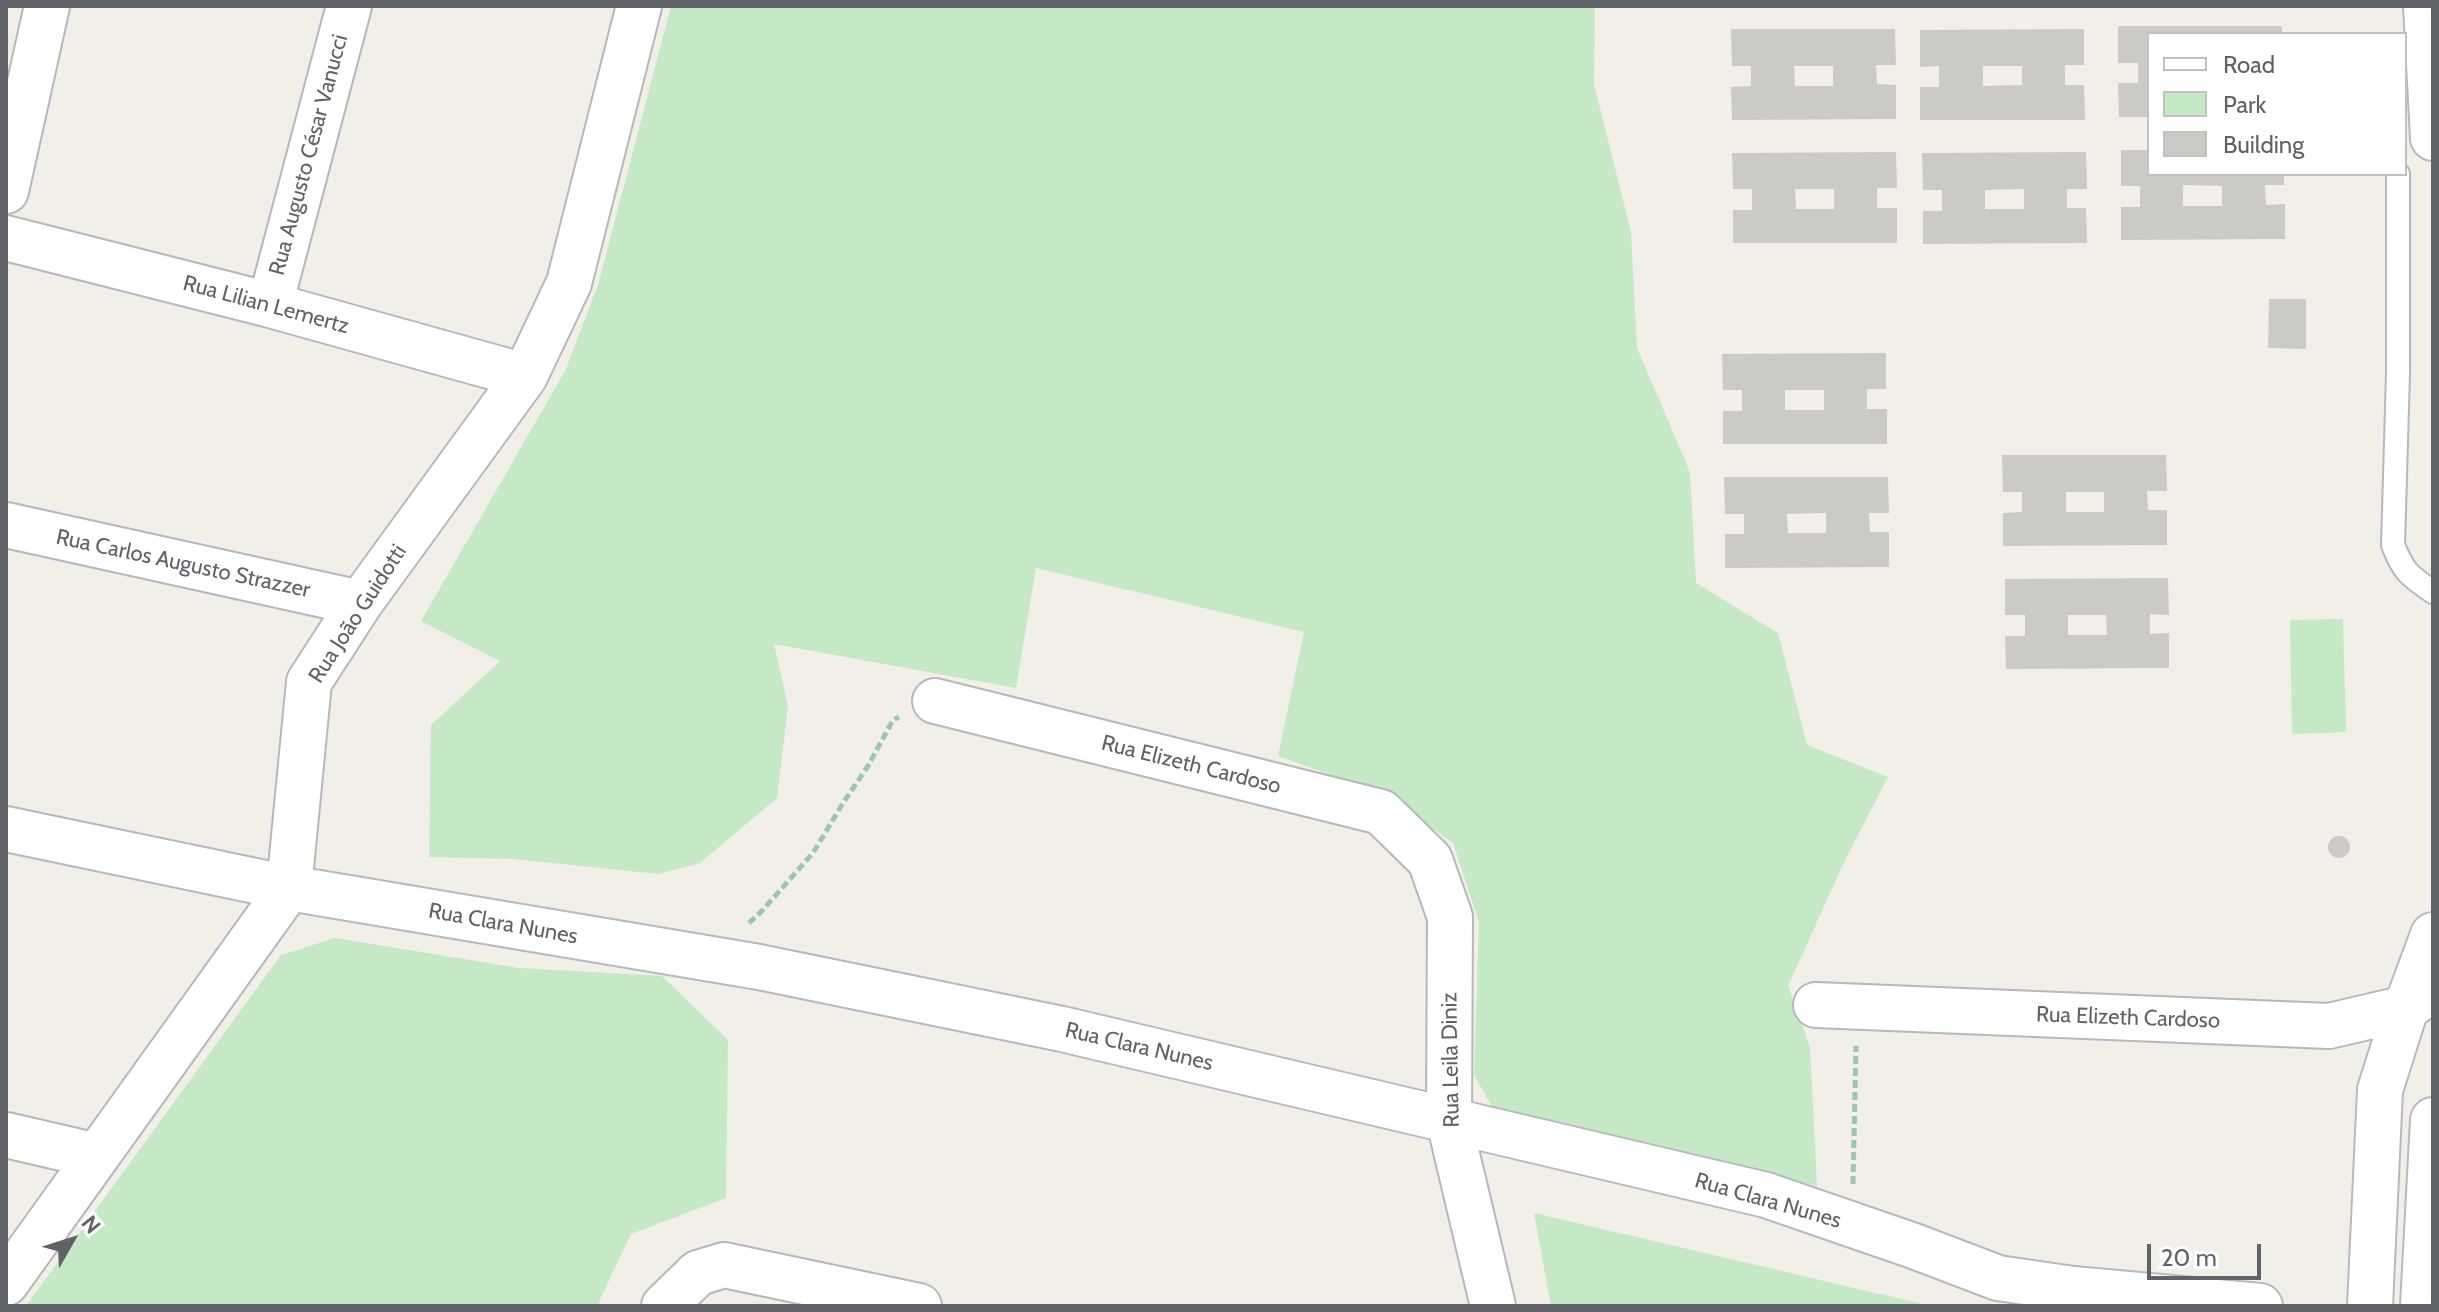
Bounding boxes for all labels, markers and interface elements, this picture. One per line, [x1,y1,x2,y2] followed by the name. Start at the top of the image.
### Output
[264,32,354,278] street label: Rua Augusto César Vanucci
[2147,32,2407,176] legend
[2223,50,2275,79] text: Road
[2223,90,2266,119] text: Park
[2223,130,2304,159] text: Building
[180,270,352,340] street label: Rua Lilian Lemertz
[54,524,312,604] street label: Rua Carlos Augusto Strazzer
[303,540,413,688] street label: Rua João Guidotti
[1099,730,1283,800] street label: Rua Elizeth Cardoso
[426,898,580,950] street label: Rua Clara Nunes
[1437,992,1465,1128] street label: Rua Leila Diniz
[2036,1002,2220,1034] street label: Rua Elizeth Cardoso
[1062,1017,1216,1077] street label: Rua Clara Nunes
[1692,1167,1844,1235] street label: Rua Clara Nunes
[32,1200,112,1280] north arrow
[76,1210,106,1239] text: N
[2151,1228,2265,1278] scale bar
[2161,1243,2217,1272] text: 20 m

